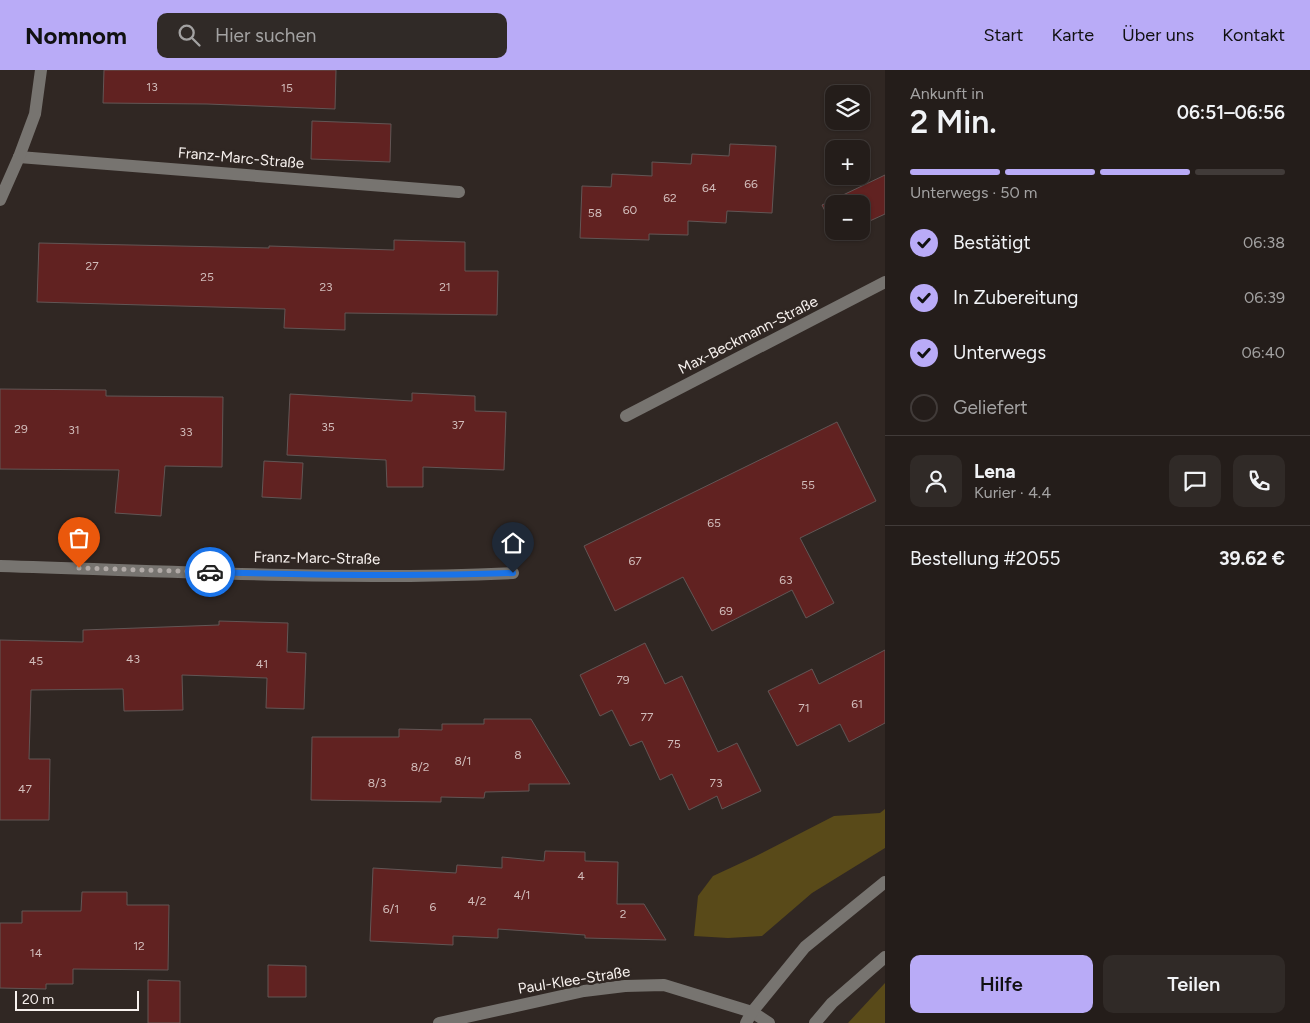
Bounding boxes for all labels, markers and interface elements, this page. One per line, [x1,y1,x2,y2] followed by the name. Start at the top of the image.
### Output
[157,13,507,58] search box
[25,21,127,50] text: Nomnom
[175,21,203,49] icon: search
[215,24,316,47] text: Hier suchen
[984,24,1023,46] text: Start
[1051,24,1094,46] text: Karte
[1122,24,1194,46] text: Über uns
[1222,24,1285,46] text: Kontakt
[146,80,158,94] house number: 13
[281,81,293,95] house number: 15
[910,84,984,103] text: Ankunft in
[825,85,870,240] map controls
[825,85,870,130] button: layers
[1177,101,1285,124] text: 06:51–06:56
[910,103,997,141] text: 2 Min.
[825,140,870,185] button: +
[177,144,305,172] street label: Franz-Marc-Straße
[744,177,758,191] house number: 66
[702,181,717,195] house number: 64
[910,183,1037,202] text: Unterwegs · 50 m
[663,191,677,205] house number: 62
[825,195,870,240] button: −
[623,203,638,217] house number: 60
[588,206,602,220] house number: 58
[910,229,938,257] icon: check
[953,231,1031,254] text: Bestätigt
[1243,233,1285,252] text: 06:38
[85,259,99,273] house number: 27
[200,270,214,284] house number: 25
[319,280,333,294] house number: 23
[439,280,451,294] house number: 21
[910,284,938,312] icon: check
[953,286,1078,309] text: In Zubereitung
[1244,288,1285,307] text: 06:39
[675,292,821,378] street label: Max-Beckmann-Straße
[910,339,938,367] icon: check
[953,341,1046,364] text: Unterwegs
[1241,343,1285,362] text: 06:40
[953,396,1028,419] text: Geliefert
[452,418,465,432] house number: 37
[321,420,335,434] house number: 35
[14,422,28,436] house number: 29
[68,423,80,437] house number: 31
[179,425,193,439] house number: 33
[910,455,962,507] button: person
[1169,455,1221,507] button: chat
[1233,455,1285,507] button: phone
[974,460,1016,483] text: Lena
[801,478,815,492] house number: 55
[974,483,1051,502] text: Kurier · 4.4
[707,516,721,530] house number: 65
[58,517,100,568] pin
[492,522,534,573] pin
[65,524,93,552] icon: bag
[499,529,527,557] icon: home
[185,547,235,597] courier
[910,547,1060,570] text: Bestellung #2055
[1219,547,1285,570] text: 39.62 €
[253,548,381,568] street label: Franz-Marc-Straße
[628,554,642,568] house number: 67
[196,558,224,586] icon: car
[779,573,793,587] house number: 63
[719,604,733,618] house number: 69
[126,652,140,666] house number: 43
[29,654,43,668] house number: 45
[256,657,268,671] house number: 41
[616,673,630,687] house number: 79
[851,697,863,711] house number: 61
[798,701,810,715] house number: 71
[641,710,654,724] house number: 77
[667,737,681,751] house number: 75
[514,748,522,762] house number: 8
[455,754,472,768] house number: 8/1
[411,760,429,774] house number: 8/2
[368,776,386,790] house number: 8/3
[710,776,722,790] house number: 73
[18,782,32,796] house number: 47
[577,869,585,883] house number: 4
[513,888,531,902] house number: 4/1
[468,894,486,908] house number: 4/2
[430,900,437,914] house number: 6
[383,902,399,916] house number: 6/1
[620,907,626,921] house number: 2
[133,939,145,953] house number: 12
[30,946,43,960] house number: 14
[910,955,1093,1013] button: Hilfe
[1103,955,1285,1013] button: Teilen
[517,962,631,998] street label: Paul-Klee-Straße
[15,988,139,1011] scale bar
[22,991,54,1008] text: 20 m

